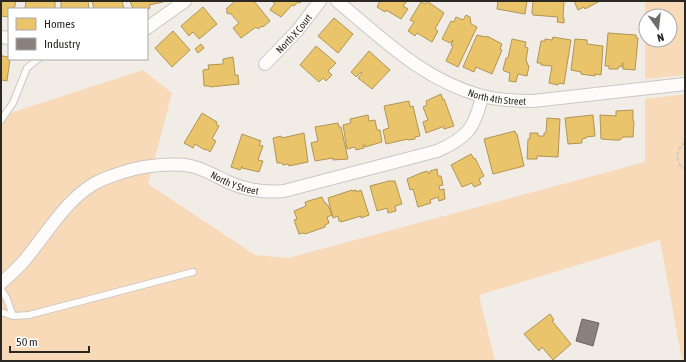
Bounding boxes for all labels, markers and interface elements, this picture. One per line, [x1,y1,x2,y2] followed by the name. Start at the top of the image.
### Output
[8,8,148,60] legend
[638,8,678,48] north arrow
[274,12,314,55] street label: North X Court
[44,17,75,31] text: Homes
[656,31,665,44] text: N
[44,37,81,51] text: Industry
[467,87,526,107] street label: North 4th Street
[209,169,259,197] street label: North Y Street
[10,328,89,354] scale bar
[16,335,38,349] text: 50 m

